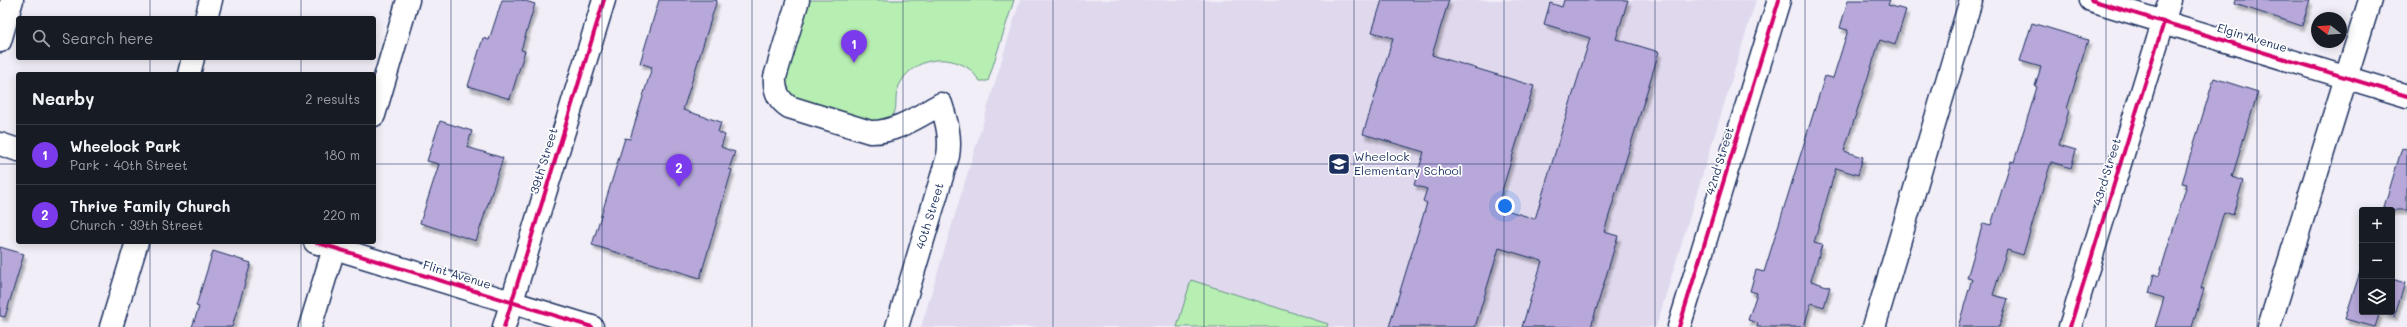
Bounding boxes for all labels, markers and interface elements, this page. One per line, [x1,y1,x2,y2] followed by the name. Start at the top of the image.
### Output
[2311,12,2347,48] north arrow
[16,16,376,60] search box
[2215,19,2289,55] street label: Elgin Avenue
[30,27,52,49] icon: search
[62,28,153,48] text: Search here
[841,30,867,63] pin: 1
[32,87,94,109] text: Nearby
[305,90,360,107] text: 2 results
[1701,125,1737,197] street label: 42nd Street
[525,126,561,196] street label: 39th Street
[70,136,180,156] text: Wheelock Park
[2088,136,2124,207] street label: 43rd Street
[42,146,48,163] text: 1
[324,146,360,163] text: 180 m
[1354,148,1462,178] place label: Wheelock Elementary School
[1326,151,1352,177] school or university icon: Wheelock Elementary School
[666,154,692,187] pin: 2
[70,156,188,173] text: Park · 40th Street
[911,181,947,251] street label: 40th Street
[70,196,230,216] text: Thrive Family Church
[1495,196,1515,216] your location
[41,206,49,223] text: 2
[323,206,360,223] text: 220 m
[2359,207,2395,315] map controls
[2359,207,2395,243] button: +
[70,216,203,233] text: Church · 39th Street
[2359,243,2395,279] button: −
[421,256,493,292] street label: Flint Avenue
[2359,279,2395,315] button: layers

